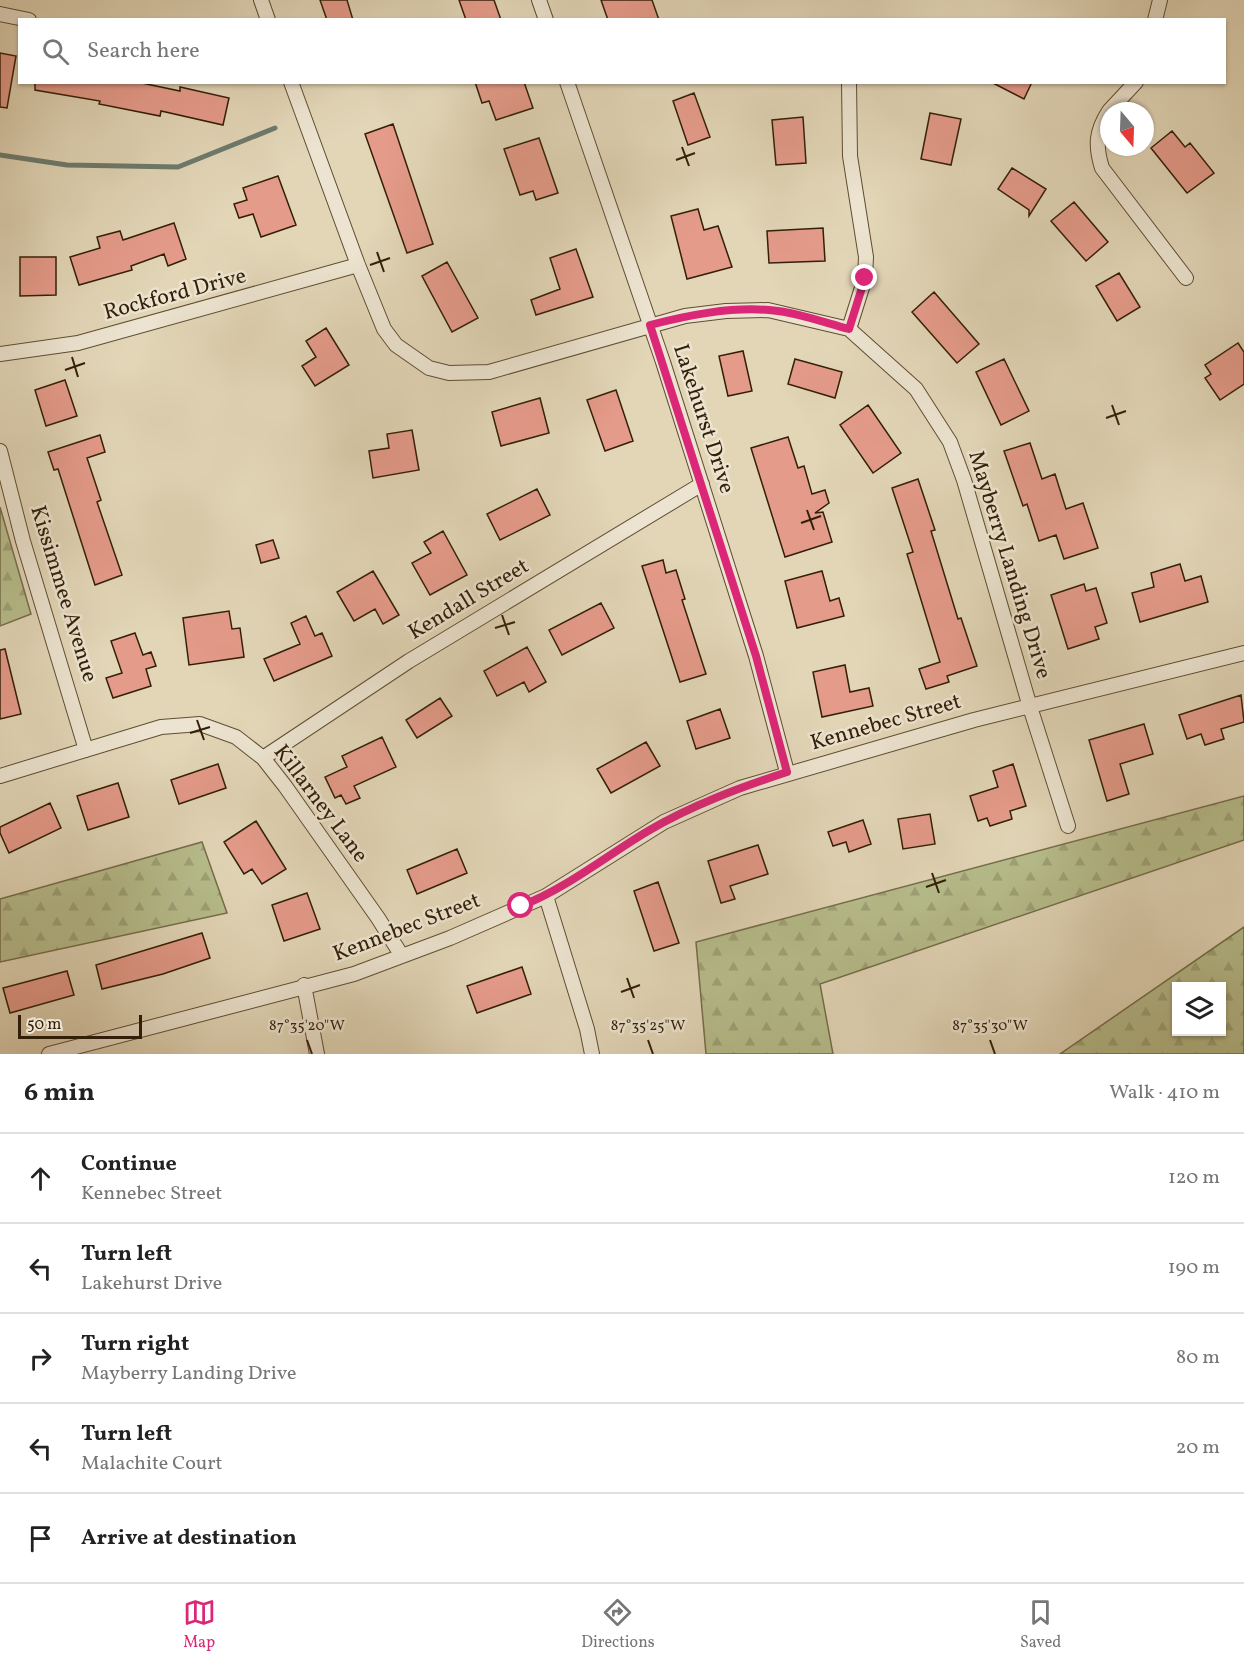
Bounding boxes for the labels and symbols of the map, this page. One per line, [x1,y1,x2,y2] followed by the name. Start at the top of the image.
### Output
[1100,102,1154,156] north arrow
[100,261,250,329] street label: Rockford Drive
[851,264,877,290] route end
[664,340,742,498] street label: Lakehurst Drive
[960,447,1058,683] street label: Mayberry Landing Drive
[21,502,105,686] street label: Kissimmee Avenue
[403,552,536,648] street label: Kendall Street
[807,687,965,759] street label: Kennebec Street
[265,738,375,870] street label: Killarney Lane
[329,886,485,970] street label: Kennebec Street
[507,892,533,918] route start
[18,1012,142,1040] scale bar
[269,1016,345,1037] text: 87°35'20"W
[611,1016,685,1037] text: 87°35'25"W
[952,1016,1028,1037] text: 87°35'30"W

